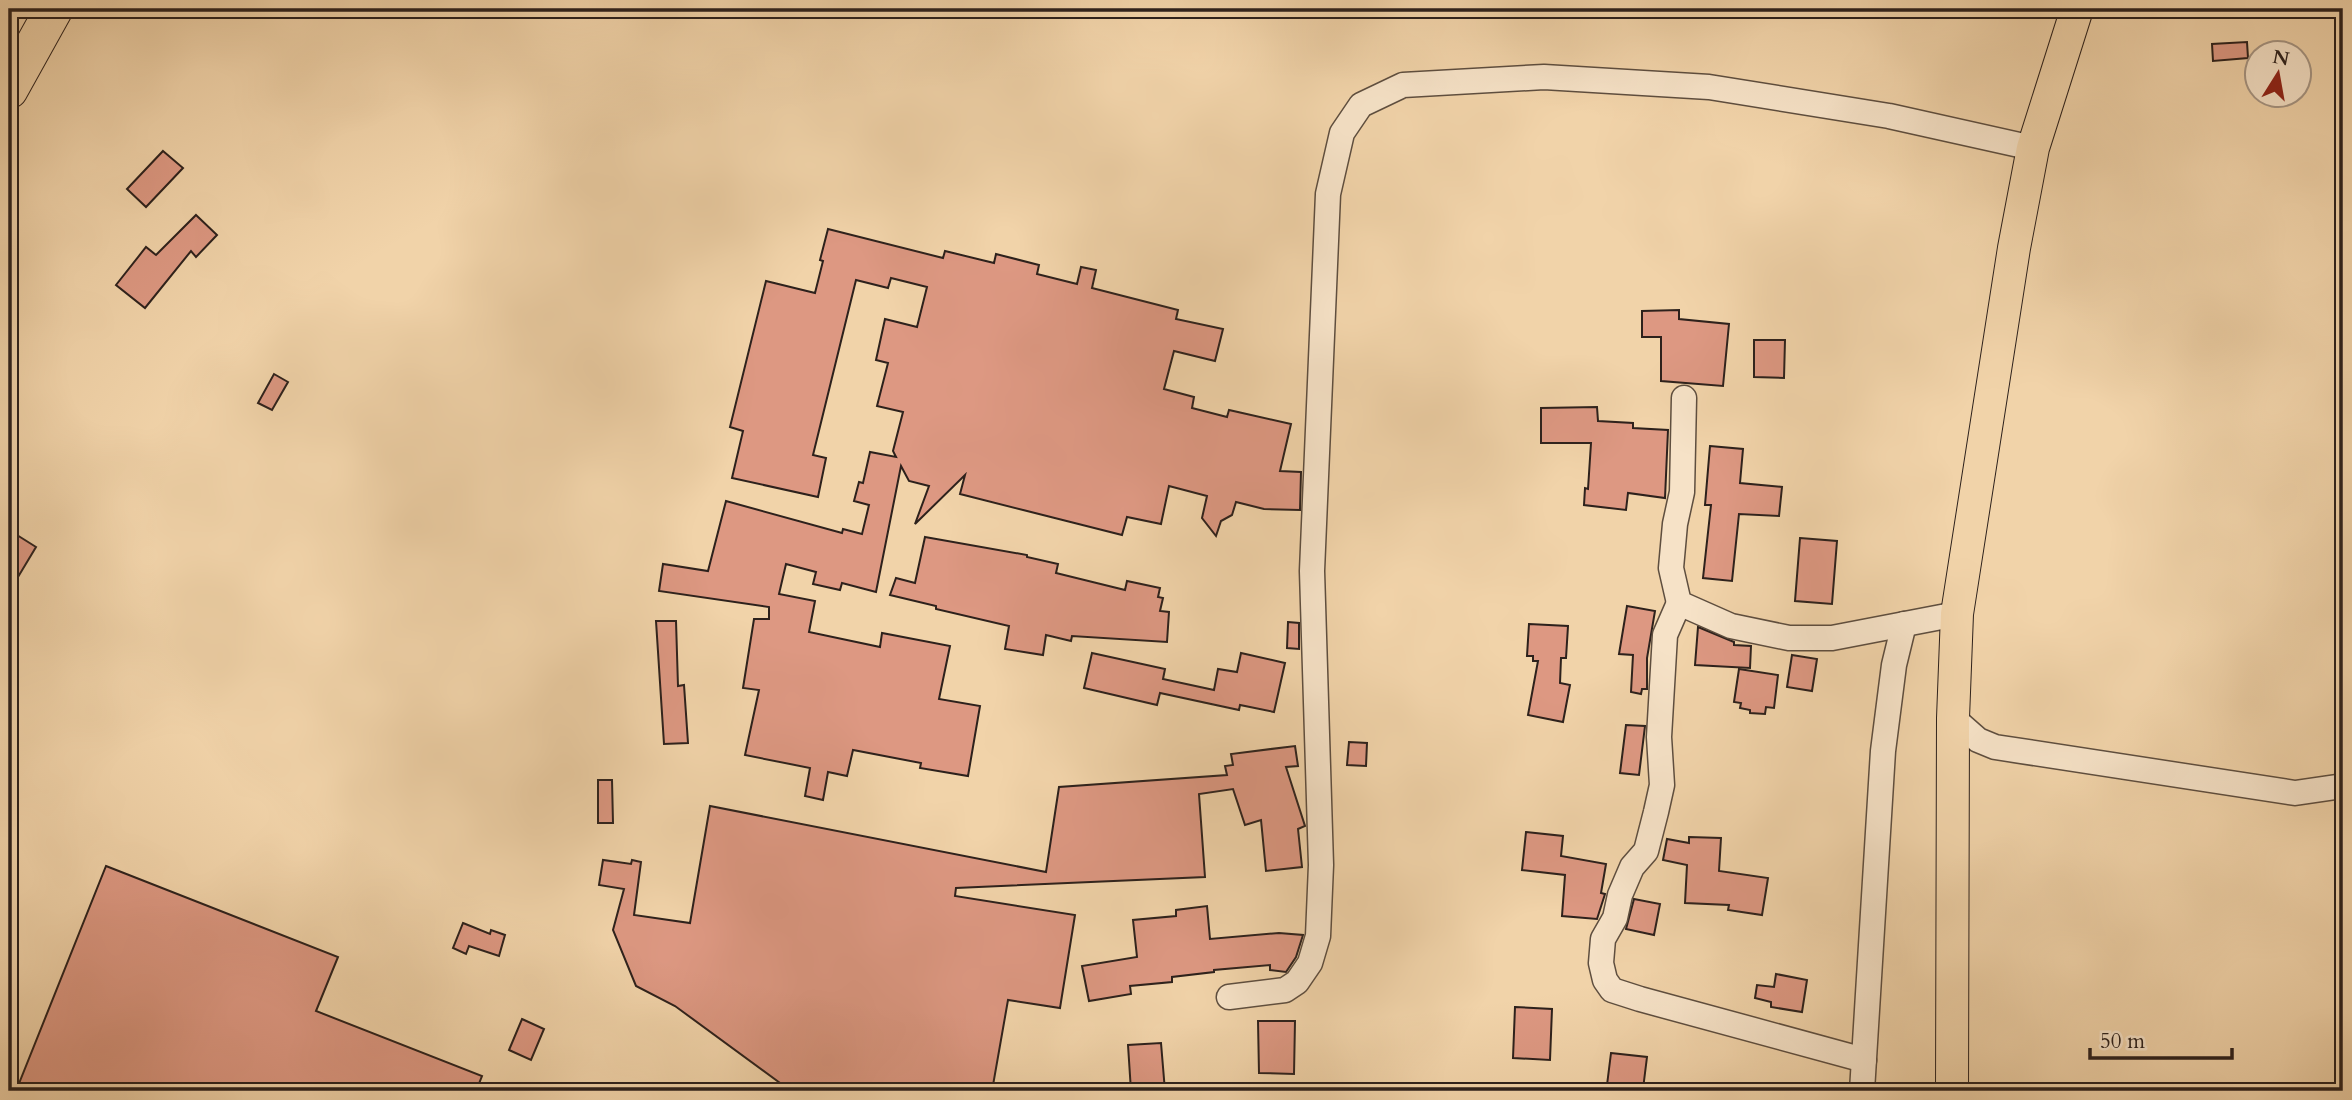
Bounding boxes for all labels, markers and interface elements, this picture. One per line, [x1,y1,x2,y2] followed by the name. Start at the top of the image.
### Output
[2244,38,2314,108] north arrow
[2270,44,2292,73] text: N
[2090,1016,2231,1060] scale bar
[2100,1027,2145,1056] text: 50 m

